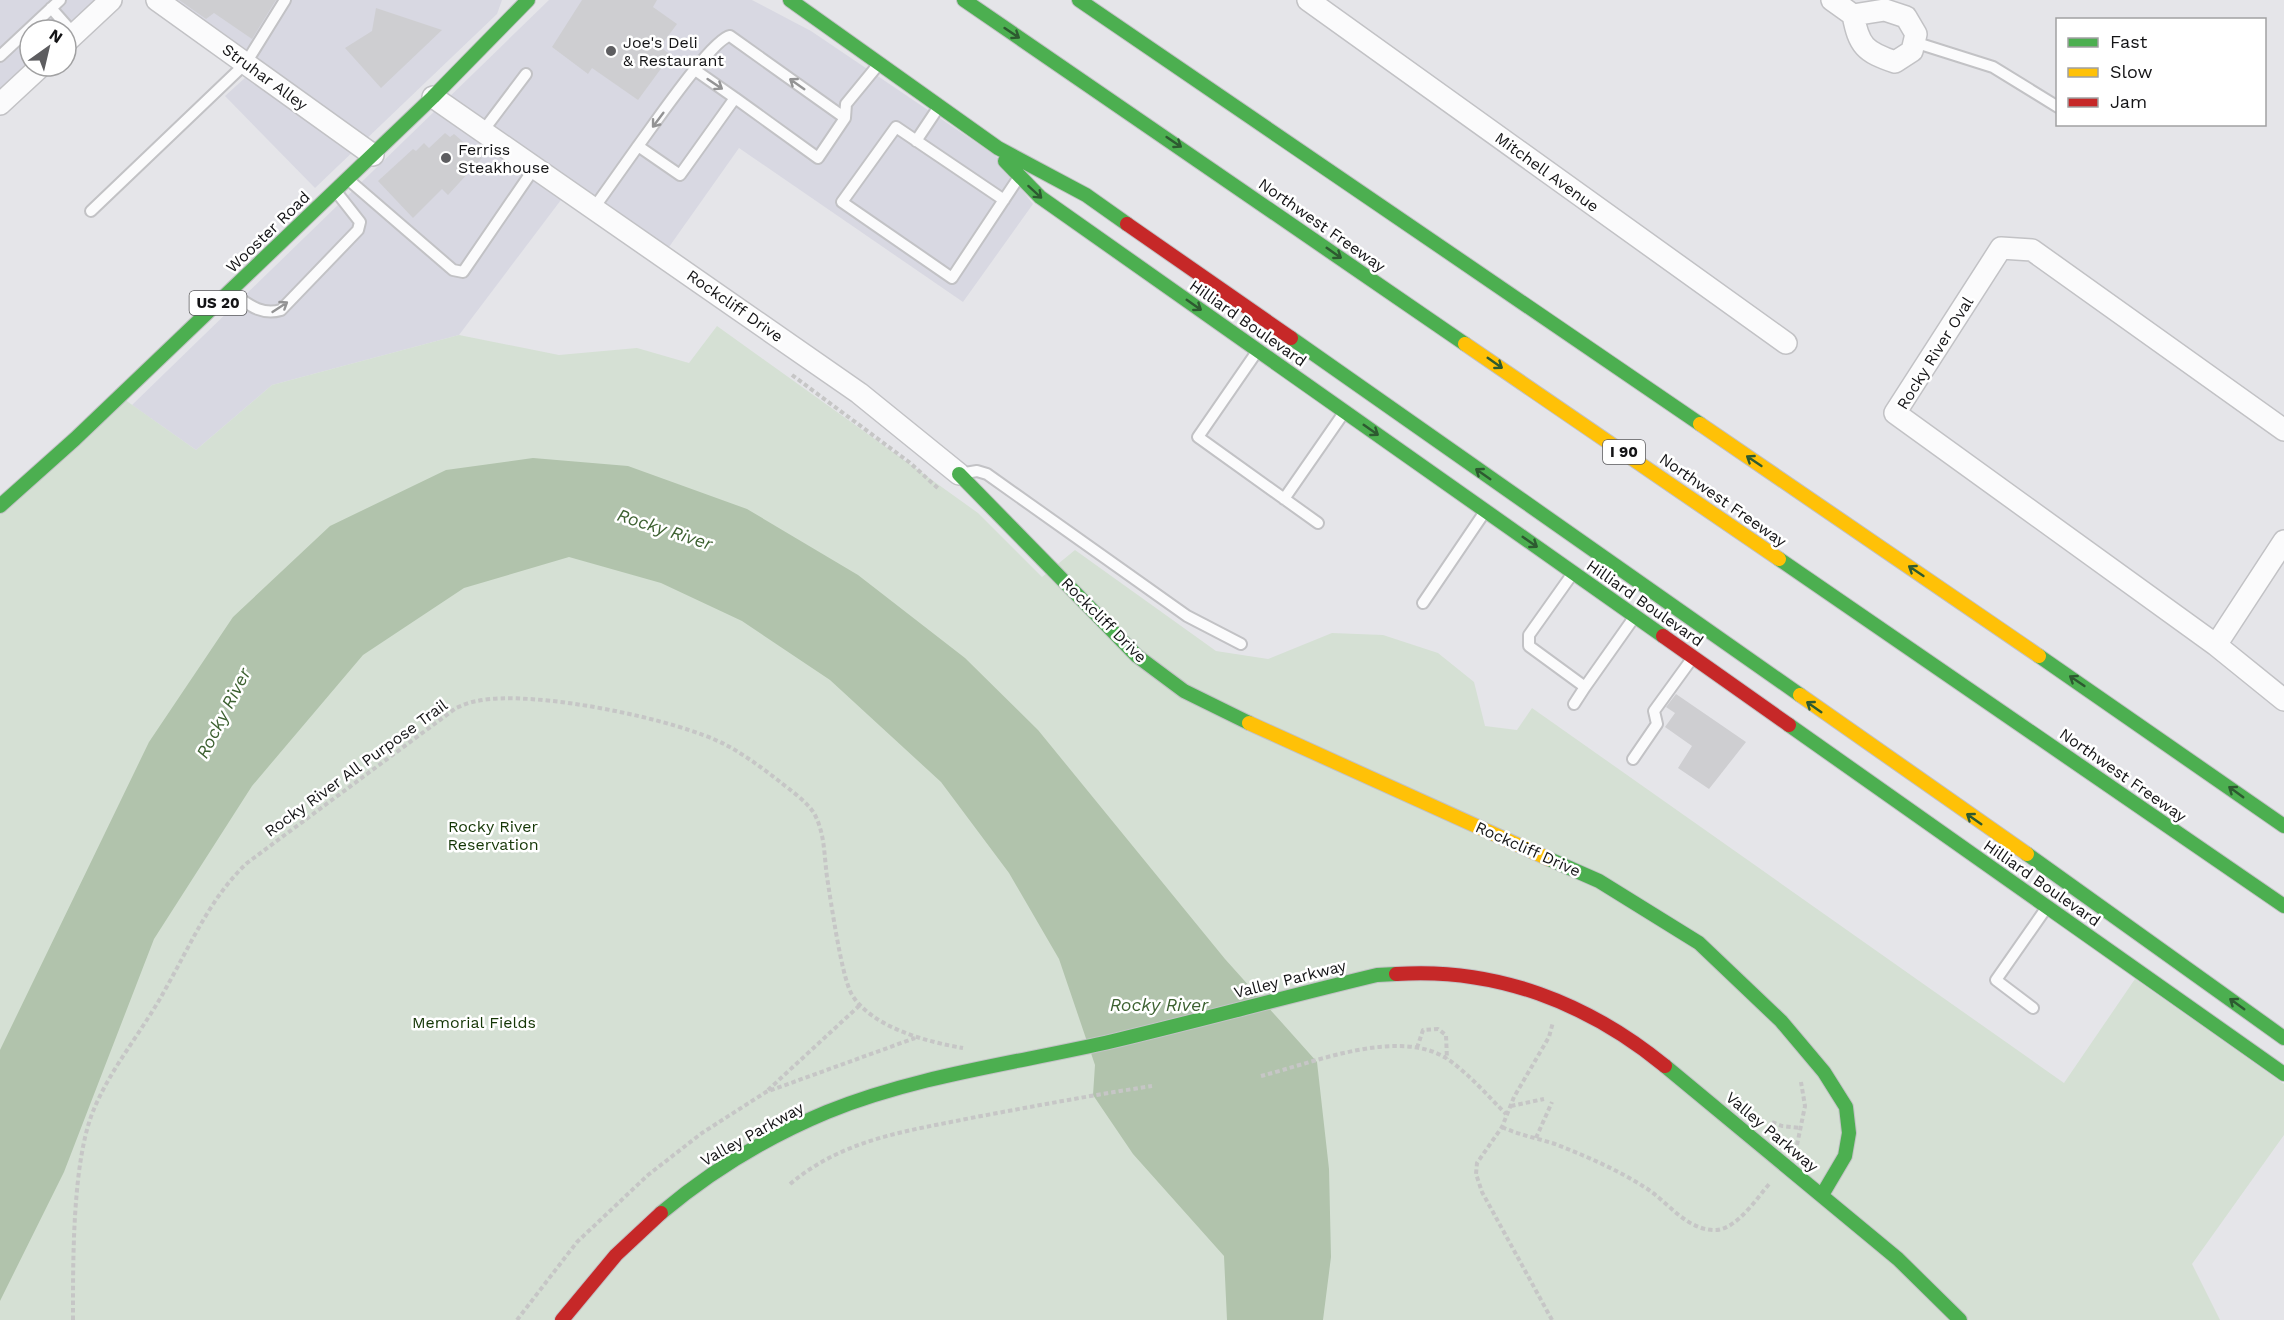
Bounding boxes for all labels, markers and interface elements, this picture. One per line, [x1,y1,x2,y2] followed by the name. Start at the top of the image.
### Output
[18,18,78,78] north arrow
[2056,18,2266,126] legend
[46,25,66,47] text: N
[1004,27,1020,39] one-way arrow
[2110,31,2148,52] text: Fast
[623,33,724,70] place label: Joe's Deli & Restaurant
[219,40,312,115] street label: Struhar Alley
[604,44,618,58] marker: Joe's Deli & Restaurant
[2110,61,2153,82] text: Slow
[790,77,806,90] one-way arrow
[707,78,723,90] one-way arrow
[2110,91,2147,112] text: Jam
[651,112,664,128] one-way arrow
[1492,128,1602,216] street label: Mitchell Avenue
[1165,136,1182,149] one-way arrow
[458,140,549,177] place label: Ferriss Steakhouse
[439,151,453,165] marker: Ferriss Steakhouse
[1255,174,1390,276] street label: Northwest Freeway
[1028,185,1043,199] one-way arrow
[222,187,314,277] street label: Wooster Road
[1326,247,1342,259] one-way arrow
[683,266,787,346] street label: Rockcliff Drive
[1186,276,1310,370] street label: Hilliard Boulevard
[190,291,246,315] road number: US 20
[1893,293,1977,413] street label: Rocky River Oval
[1186,299,1202,312] one-way arrow
[271,301,287,313] one-way arrow
[1486,357,1503,369] one-way arrow
[1362,424,1378,436] one-way arrow
[1603,440,1645,464] road number: I 90
[1656,449,1791,551] street label: Northwest Freeway
[1747,455,1763,467] one-way arrow
[1476,468,1492,480] one-way arrow
[615,504,716,555] water label: Rocky River
[1521,536,1538,548] one-way arrow
[1583,556,1707,650] street label: Hilliard Boulevard
[1908,565,1924,577] one-way arrow
[1057,573,1151,667] street label: Rockcliff Drive
[191,663,255,762] water label: Rocky River
[2069,675,2085,687] one-way arrow
[261,695,451,841] street label: Rocky River All Purpose Trail
[1807,701,1823,714] one-way arrow
[2056,724,2191,826] street label: Northwest Freeway
[2229,786,2245,799] one-way arrow
[1967,813,1983,825] one-way arrow
[447,817,539,854] park label: Rocky River Reservation
[1473,817,1583,881] street label: Rockcliff Drive
[1980,836,2104,930] street label: Hilliard Boulevard
[1232,956,1349,1002] street label: Valley Parkway
[1110,994,1209,1015] water label: Rocky River
[2229,998,2245,1010] one-way arrow
[412,1013,536,1032] park label: Memorial Fields
[1722,1088,1823,1177] street label: Valley Parkway
[697,1097,807,1170] street label: Valley Parkway

